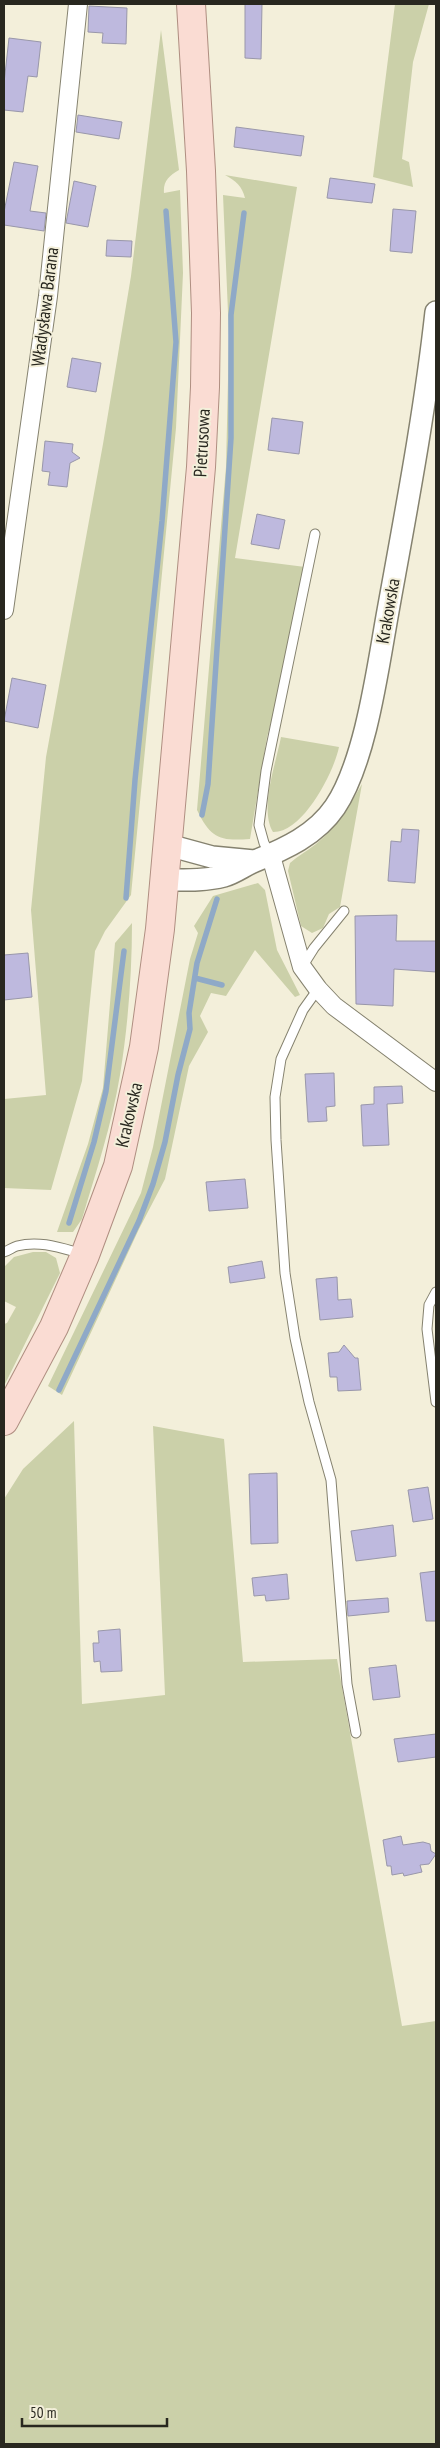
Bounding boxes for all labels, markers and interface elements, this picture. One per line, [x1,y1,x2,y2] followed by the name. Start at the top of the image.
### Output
[26,246,63,368] street label: Władysława Barana
[188,408,215,478] street label: Pietrusowa
[370,576,405,645] street label: Krakowska
[110,1080,147,1150] street label: Krakowska
[22,2396,168,2428] scale bar
[30,2403,56,2422] text: 50 m

